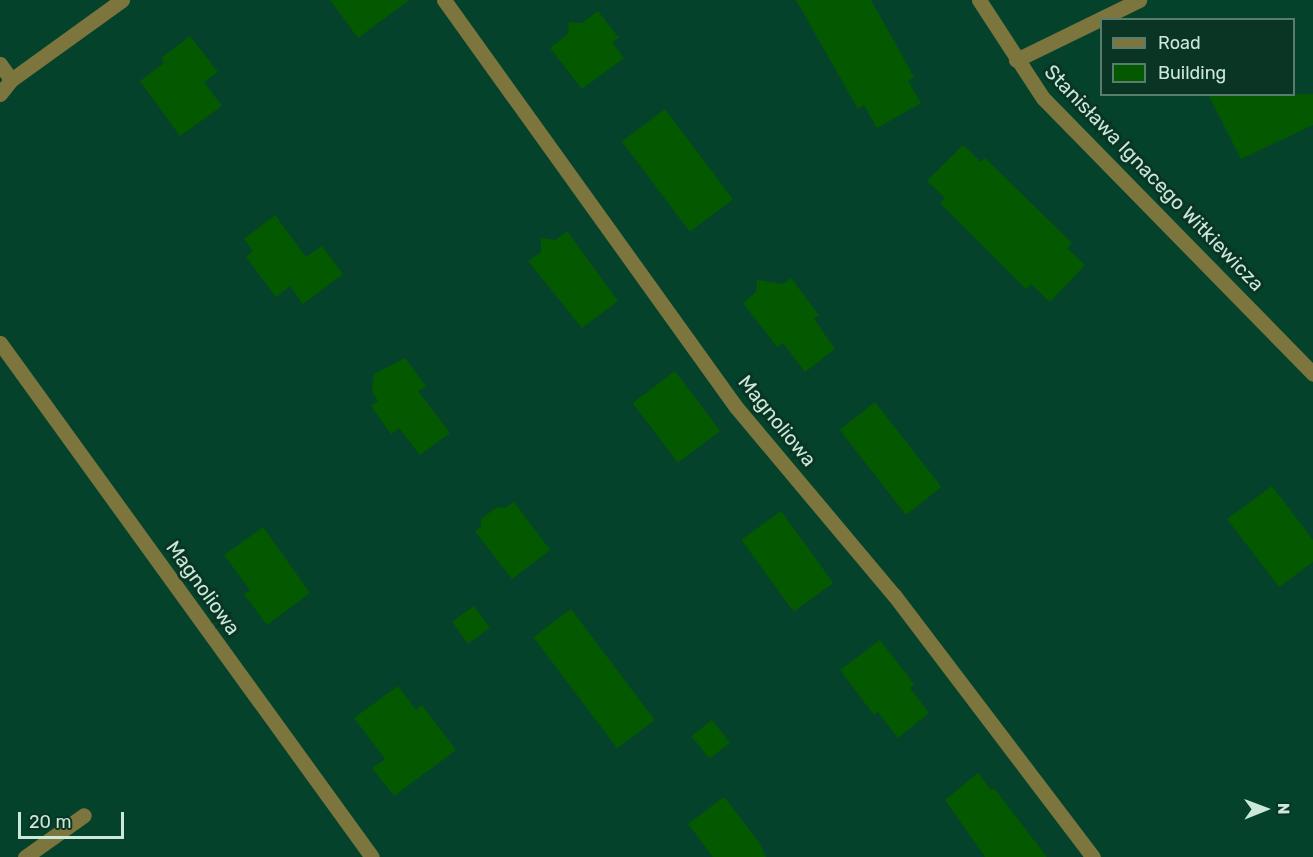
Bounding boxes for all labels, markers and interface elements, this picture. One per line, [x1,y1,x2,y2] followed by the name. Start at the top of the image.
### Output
[1100,18,1295,96] legend
[1158,32,1201,54] text: Road
[1039,60,1269,296] street label: Stanisława Ignacego Witkiewicza
[1158,62,1226,84] text: Building
[733,371,821,471] street label: Magnoliowa
[161,536,245,640] street label: Magnoliowa
[1235,779,1295,839] north arrow
[21,800,128,838] scale bar
[1274,803,1293,815] text: N
[29,811,71,833] text: 20 m

